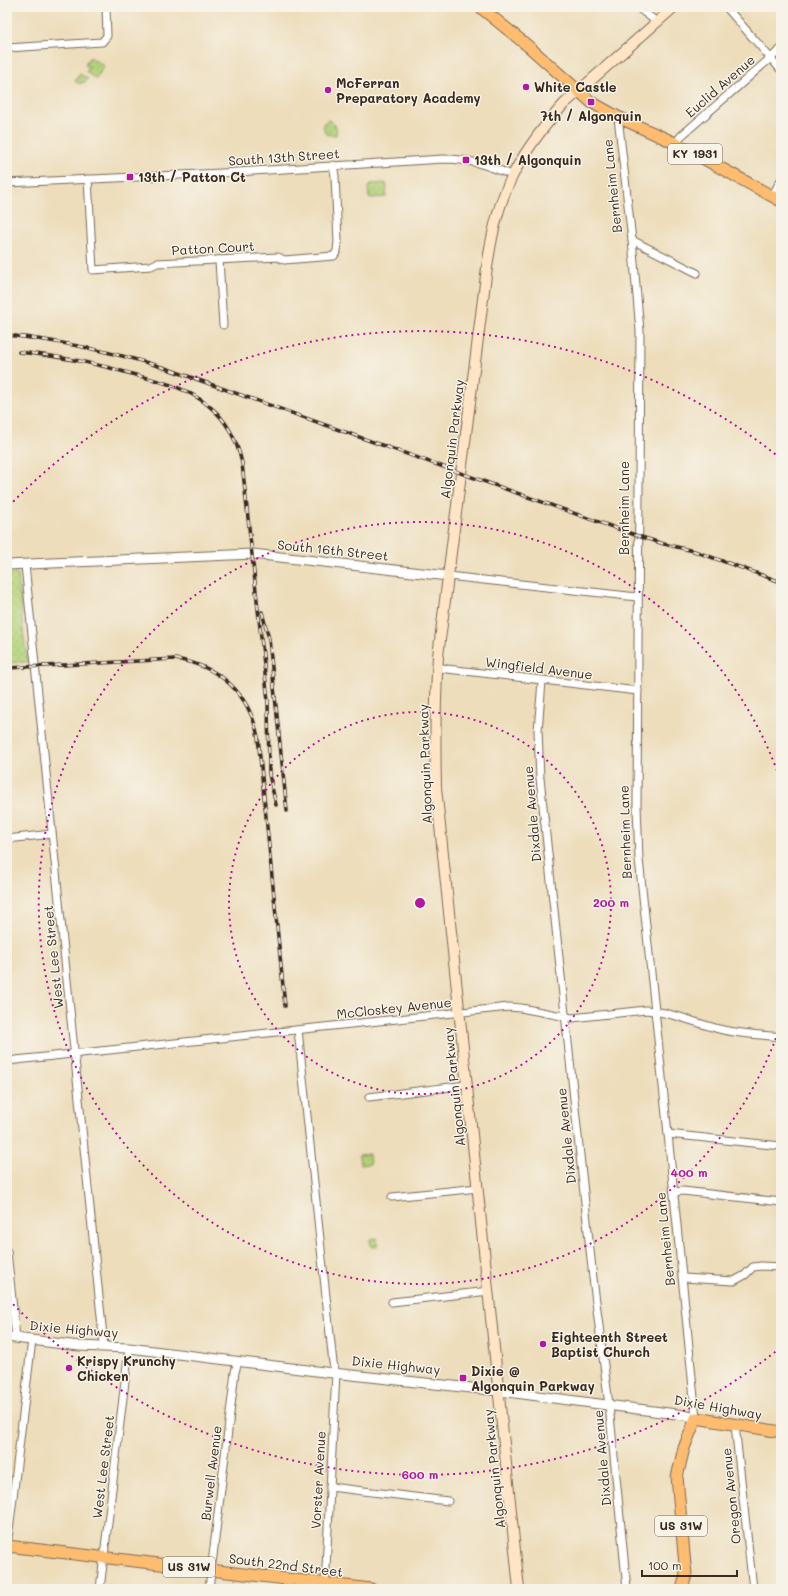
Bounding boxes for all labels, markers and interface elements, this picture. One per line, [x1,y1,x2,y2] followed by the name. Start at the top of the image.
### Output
[681,51,758,121] street label: Euclid Avenue
[336,74,481,107] place label: McFerran Preparatory Academy
[534,78,617,95] place label: White Castle
[521,82,531,92] marker: White Castle
[323,85,333,95] marker: McFerran Preparatory Academy
[586,97,596,107] marker: 7th / Algonquin
[541,107,641,124] place label: 7th / Algonquin
[598,138,625,234] street label: Bernheim Lane
[228,144,340,169] street label: South 13th Street
[668,144,722,164] road number: KY 1931
[474,151,581,168] place label: 13th / Algonquin
[461,155,471,165] marker: 13th / Algonquin
[138,168,246,185] place label: 13th / Patton Ct
[125,172,135,182] marker: 13th / Patton Ct
[171,237,255,258] street label: Patton Court
[436,378,467,500] street label: Algonquin Parkway
[615,461,632,555] street label: Bernheim Lane
[277,535,390,564] street label: South 16th Street
[484,652,594,683] street label: Wingfield Avenue
[414,704,435,824] street label: Algonquin Parkway
[519,765,544,863] street label: Dixdale Avenue
[614,785,635,879] street label: Bernheim Lane
[593,894,629,910] text: 200 m
[413,896,427,910] centre of rings
[39,904,66,1010] street label: West Lee Street
[336,993,452,1022] street label: McCloskey Avenue
[439,1026,468,1148] street label: Algonquin Parkway
[552,1087,579,1185] street label: Dixdale Avenue
[671,1164,707,1180] text: 400 m
[651,1191,678,1287] street label: Bernheim Lane
[29,1316,119,1341] street label: Dixie Highway
[551,1328,668,1360] place label: Eighteenth Street Baptist Church
[538,1339,548,1349] marker: Eighteenth Street Baptist Church
[351,1351,441,1378] street label: Dixie Highway
[77,1352,176,1384] place label: Krispy Krunchy Chicken
[471,1362,595,1395] place label: Dixie @ Algonquin Parkway
[64,1363,74,1373] marker: Krispy Krunchy Chicken
[458,1373,468,1383] marker: Dixie @ Algonquin Parkway
[673,1390,763,1423] street label: Dixie Highway
[479,1408,508,1530] street label: Algonquin Parkway
[589,1409,614,1507] street label: Dixdale Avenue
[88,1414,117,1520] street label: West Lee Street
[196,1425,225,1521] street label: Burwell Avenue
[306,1430,329,1530] street label: Vorster Avenue
[717,1447,744,1545] street label: Oregon Avenue
[402,1466,438,1482] text: 600 m
[655,1516,707,1536] road number: US 31W
[228,1549,344,1580] street label: South 22nd Street
[642,1552,737,1578] scale bar
[163,1557,215,1577] road number: US 31W
[648,1557,682,1573] text: 100 m

